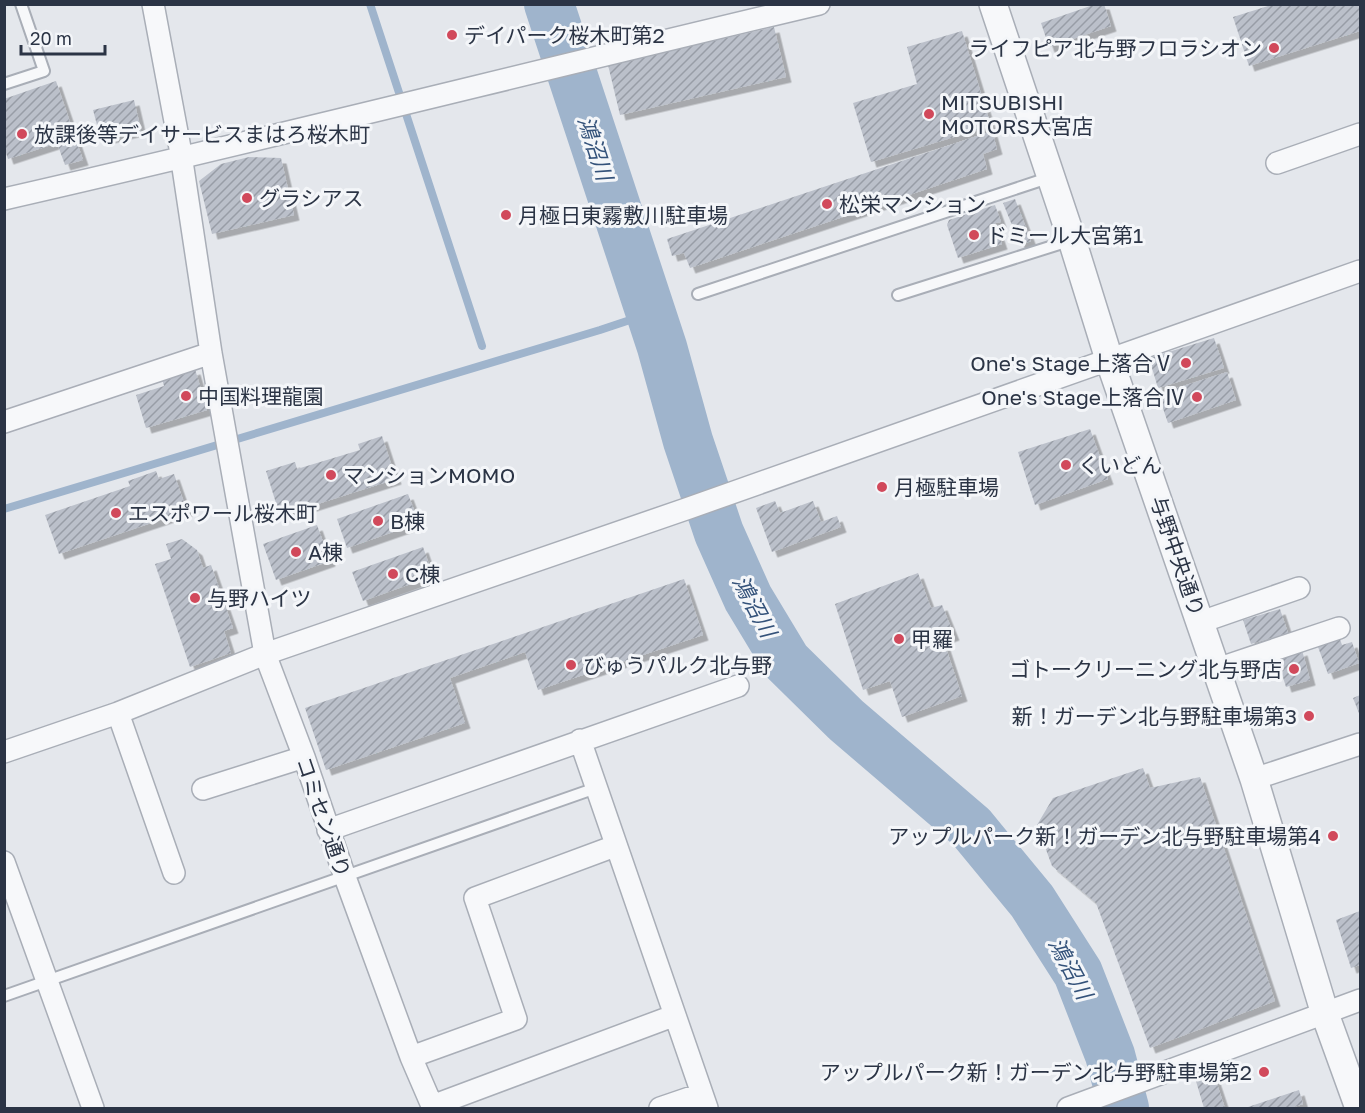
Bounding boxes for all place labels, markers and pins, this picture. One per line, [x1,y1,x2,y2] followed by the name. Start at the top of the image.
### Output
[464,22,665,48] place label: デイパーク桜木町第2
[445,28,459,42] marker: デイパーク桜木町第2
[968,35,1262,61] place label: ライフピア北与野フロラシオン
[1267,41,1281,55] marker: ライフピア北与野フロラシオン
[941,89,1093,139] place label: MITSUBISHI MOTORS大宮店
[922,107,936,121] marker: MITSUBISHI MOTORS大宮店
[34,121,370,147] place label: 放課後等デイサービスまはろ桜木町
[15,127,29,141] marker: 放課後等デイサービスまはろ桜木町
[259,185,364,211] place label: グラシアス
[240,191,254,205] marker: グラシアス
[839,191,986,217] place label: 松栄マンション
[820,197,834,211] marker: 松栄マンション
[518,202,728,228] place label: 月極日東霧敷川駐車場
[499,208,513,222] marker: 月極日東霧敷川駐車場
[986,222,1143,248] place label: ドミール大宮第1
[967,228,981,242] marker: ドミール大宮第1
[970,350,1174,376] place label: One's Stage上落合Ⅴ
[1179,356,1193,370] marker: One's Stage上落合Ⅴ
[198,383,324,409] place label: 中国料理龍園
[981,384,1185,410] place label: One's Stage上落合Ⅳ
[179,389,193,403] marker: 中国料理龍園
[1190,390,1204,404] marker: One's Stage上落合Ⅳ
[1078,452,1162,478] place label: くいどん
[1059,458,1073,472] marker: くいどん
[343,462,515,488] place label: マンションMOMO
[324,468,338,482] marker: マンションMOMO
[894,474,999,500] place label: 月極駐車場
[875,480,889,494] marker: 月極駐車場
[128,500,317,526] place label: エスポワール桜木町
[109,506,123,520] marker: エスポワール桜木町
[390,508,425,534] place label: B棟
[371,514,385,528] marker: B棟
[308,539,343,565] place label: A棟
[289,545,303,559] marker: A棟
[405,561,440,587] place label: C棟
[386,567,400,581] marker: C棟
[207,585,312,611] place label: 与野ハイツ
[188,591,202,605] marker: 与野ハイツ
[911,626,953,652] place label: 甲羅
[892,632,906,646] marker: 甲羅
[583,652,772,678] place label: びゅうパルク北与野
[1009,656,1282,682] place label: ゴトークリーニング北与野店
[564,658,578,672] marker: びゅうパルク北与野
[1287,662,1301,676] marker: ゴトークリーニング北与野店
[1012,703,1297,729] place label: 新！ガーデン北与野駐車場第3
[1302,709,1316,723] marker: 新！ガーデン北与野駐車場第3
[888,823,1321,849] place label: アップルパーク新！ガーデン北与野駐車場第4
[1326,829,1340,843] marker: アップルパーク新！ガーデン北与野駐車場第4
[820,1059,1252,1085] place label: アップルパーク新！ガーデン北与野駐車場第2
[1257,1065,1271,1079] marker: アップルパーク新！ガーデン北与野駐車場第2

